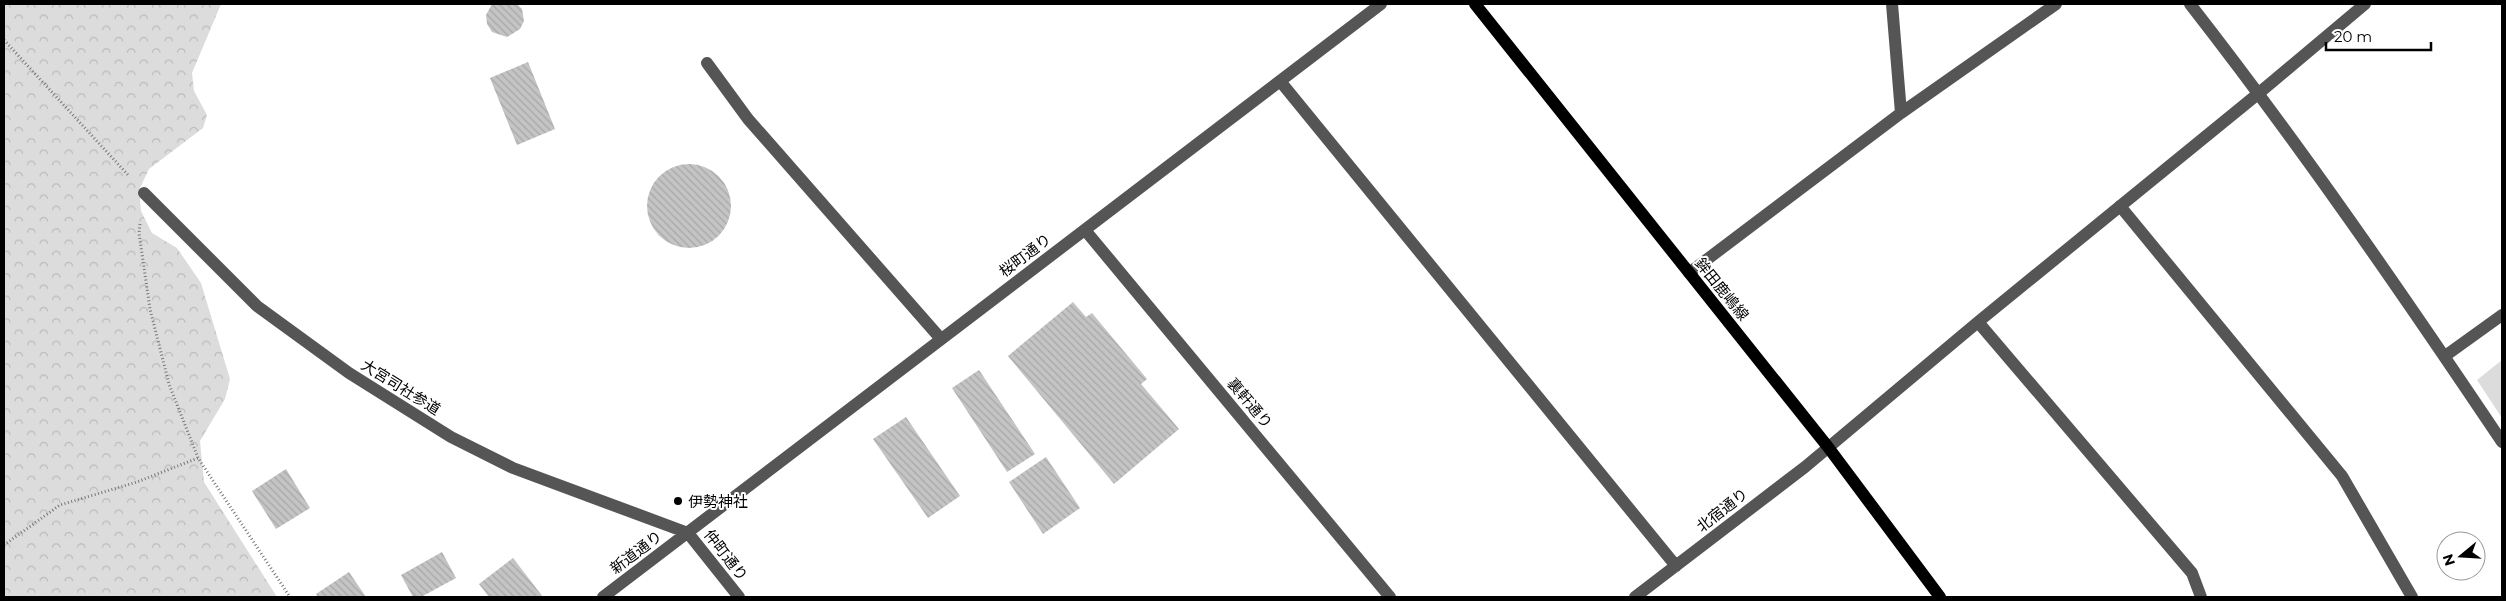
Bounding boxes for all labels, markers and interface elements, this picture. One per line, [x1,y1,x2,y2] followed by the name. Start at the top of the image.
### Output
[2326,20,2431,52] scale bar
[2334,27,2372,46] text: 20 m
[995,229,1055,281] street label: 桜町通り
[1691,254,1753,324] street label: 鉾田鹿嶋線
[358,355,444,419] street label: 大宮司社参道
[1223,374,1277,432] street label: 裏軒通り
[1693,484,1751,536] street label: 北宿通り
[688,492,748,511] place label: 伊勢神社
[672,495,684,507] marker: 伊勢神社
[606,526,666,578] street label: 新道通り
[700,526,752,584] street label: 仲町通り
[2436,531,2486,581] north arrow
[2438,552,2459,568] text: N

